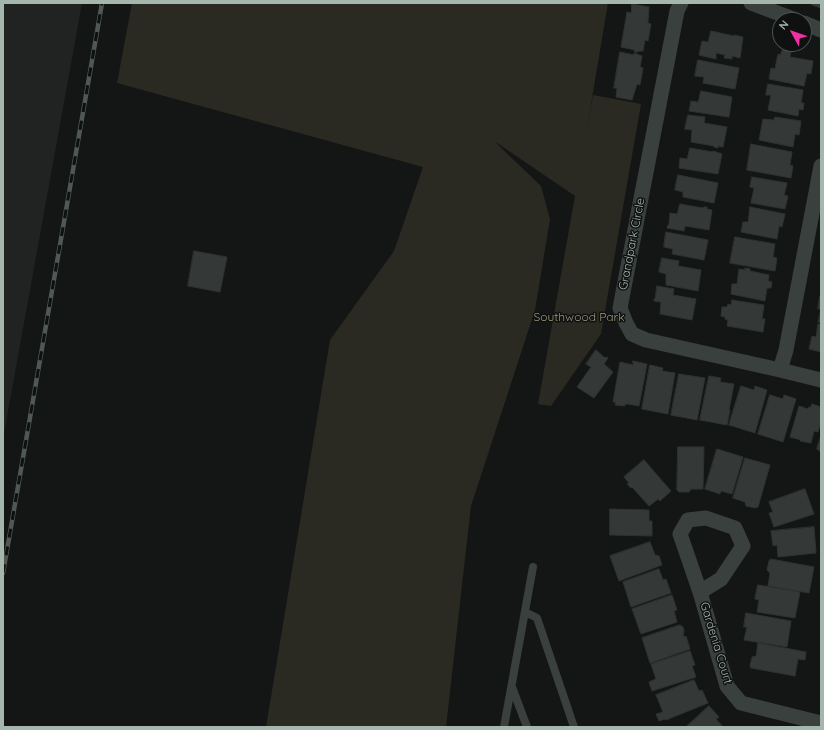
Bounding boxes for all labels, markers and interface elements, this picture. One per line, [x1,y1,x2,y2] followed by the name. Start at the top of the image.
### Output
[772,12,812,52] north arrow
[776,17,792,33] text: N
[616,197,648,291] street label: Grandpark Circle
[533,310,625,324] park label: Southwood Park
[697,600,735,686] street label: Gardenia Court

